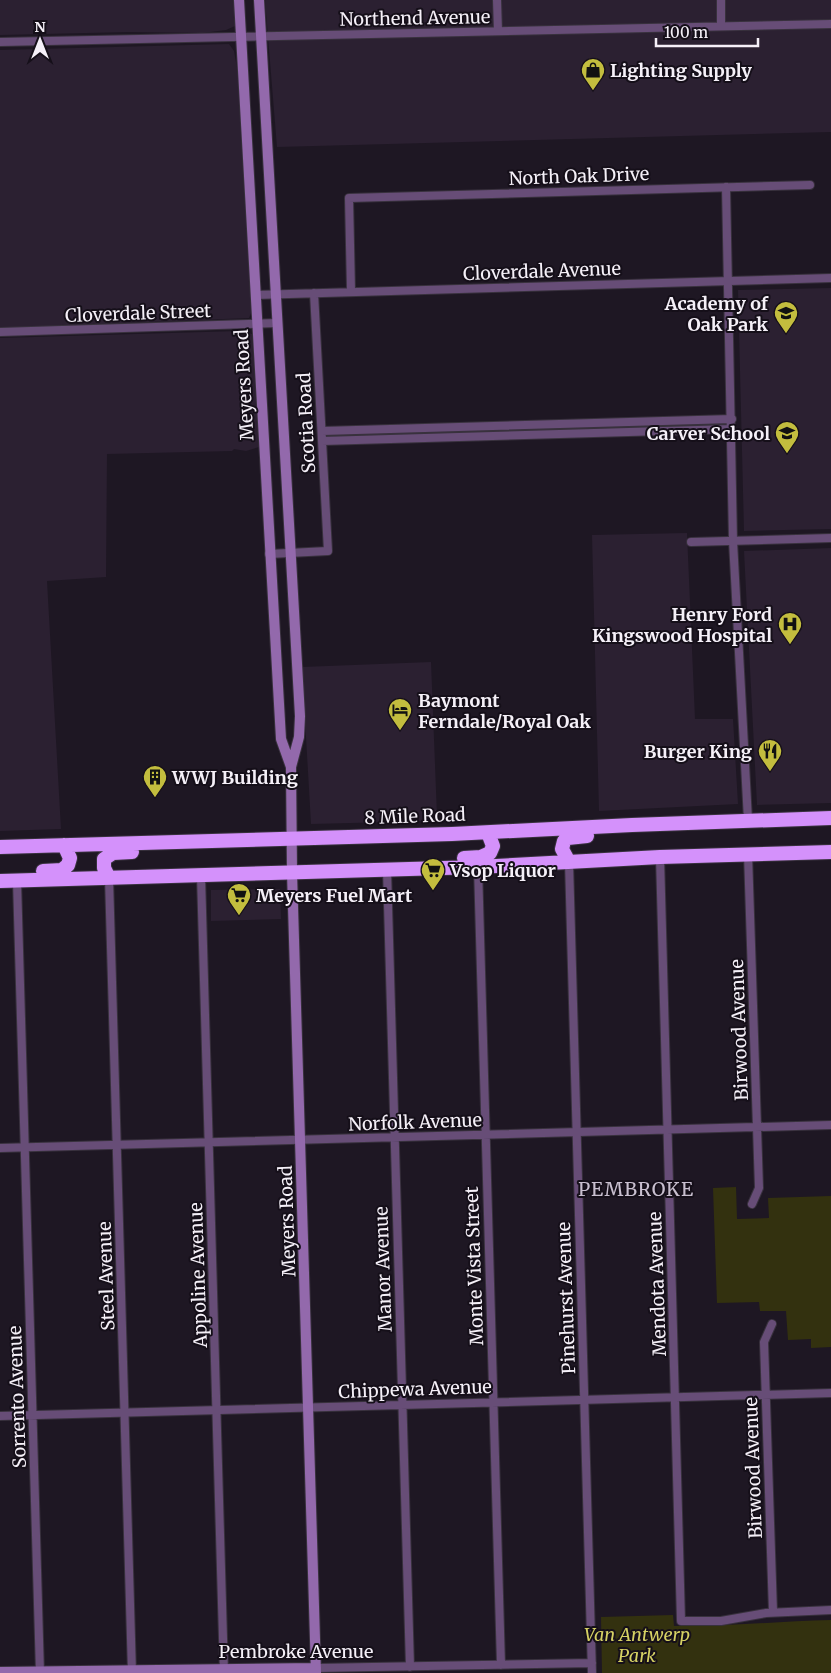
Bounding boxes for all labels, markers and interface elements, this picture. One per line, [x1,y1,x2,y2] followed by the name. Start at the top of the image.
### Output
[339,5,491,31] street label: Northend Avenue
[15,15,65,65] north arrow
[656,15,758,47] scale bar
[34,18,46,36] text: N
[664,23,708,42] text: 100 m
[580,57,606,91] shop icon: Lighting Supply
[610,59,752,82] place label: Lighting Supply
[508,162,650,190] street label: North Oak Drive
[463,257,621,285] street label: Cloverdale Avenue
[664,292,769,336] place label: Academy of Oak Park
[65,299,211,327] street label: Cloverdale Street
[773,300,799,334] school or university icon: Academy of Oak Park
[230,329,258,441] street label: Meyers Road
[292,372,320,474] street label: Scotia Road
[774,420,800,454] school or university icon: Carver School
[647,422,770,445] place label: Carver School
[592,603,772,647] place label: Henry Ford Kingswood Hospital
[777,611,803,645] hospital icon: Henry Ford Kingswood Hospital
[418,689,591,733] place label: Baymont Ferndale/Royal Oak
[387,697,413,731] hotel icon: Baymont Ferndale/Royal Oak
[757,738,783,772] restaurant icon: Burger King
[644,740,752,763] place label: Burger King
[142,764,168,798] building icon: WWJ Building
[171,766,298,789] place label: WWJ Building
[364,803,466,829] street label: 8 Mile Road
[420,857,446,891] supermarket icon: Vsop Liquor
[449,859,556,882] place label: Vsop Liquor
[226,882,252,916] supermarket icon: Meyers Fuel Mart
[256,884,413,907] place label: Meyers Fuel Mart
[725,959,753,1101] street label: Birwood Avenue
[348,1108,482,1136] street label: Norfolk Avenue
[274,1165,300,1277] street label: Meyers Road
[578,1177,694,1201] district label: PEMBROKE
[460,1186,488,1346] street label: Monte Vista Street
[184,1202,212,1349] street label: Appoline Avenue
[369,1206,397,1332] street label: Manor Avenue
[643,1211,671,1357] street label: Mendota Avenue
[93,1221,119,1331] street label: Steel Avenue
[552,1221,580,1375] street label: Pinehurst Avenue
[3,1325,31,1469] street label: Sorrento Avenue
[338,1375,492,1403] street label: Chippewa Avenue
[739,1397,767,1539] street label: Birwood Avenue
[584,1623,690,1667] park label: Van Antwerp Park
[219,1640,373,1663] street label: Pembroke Avenue

